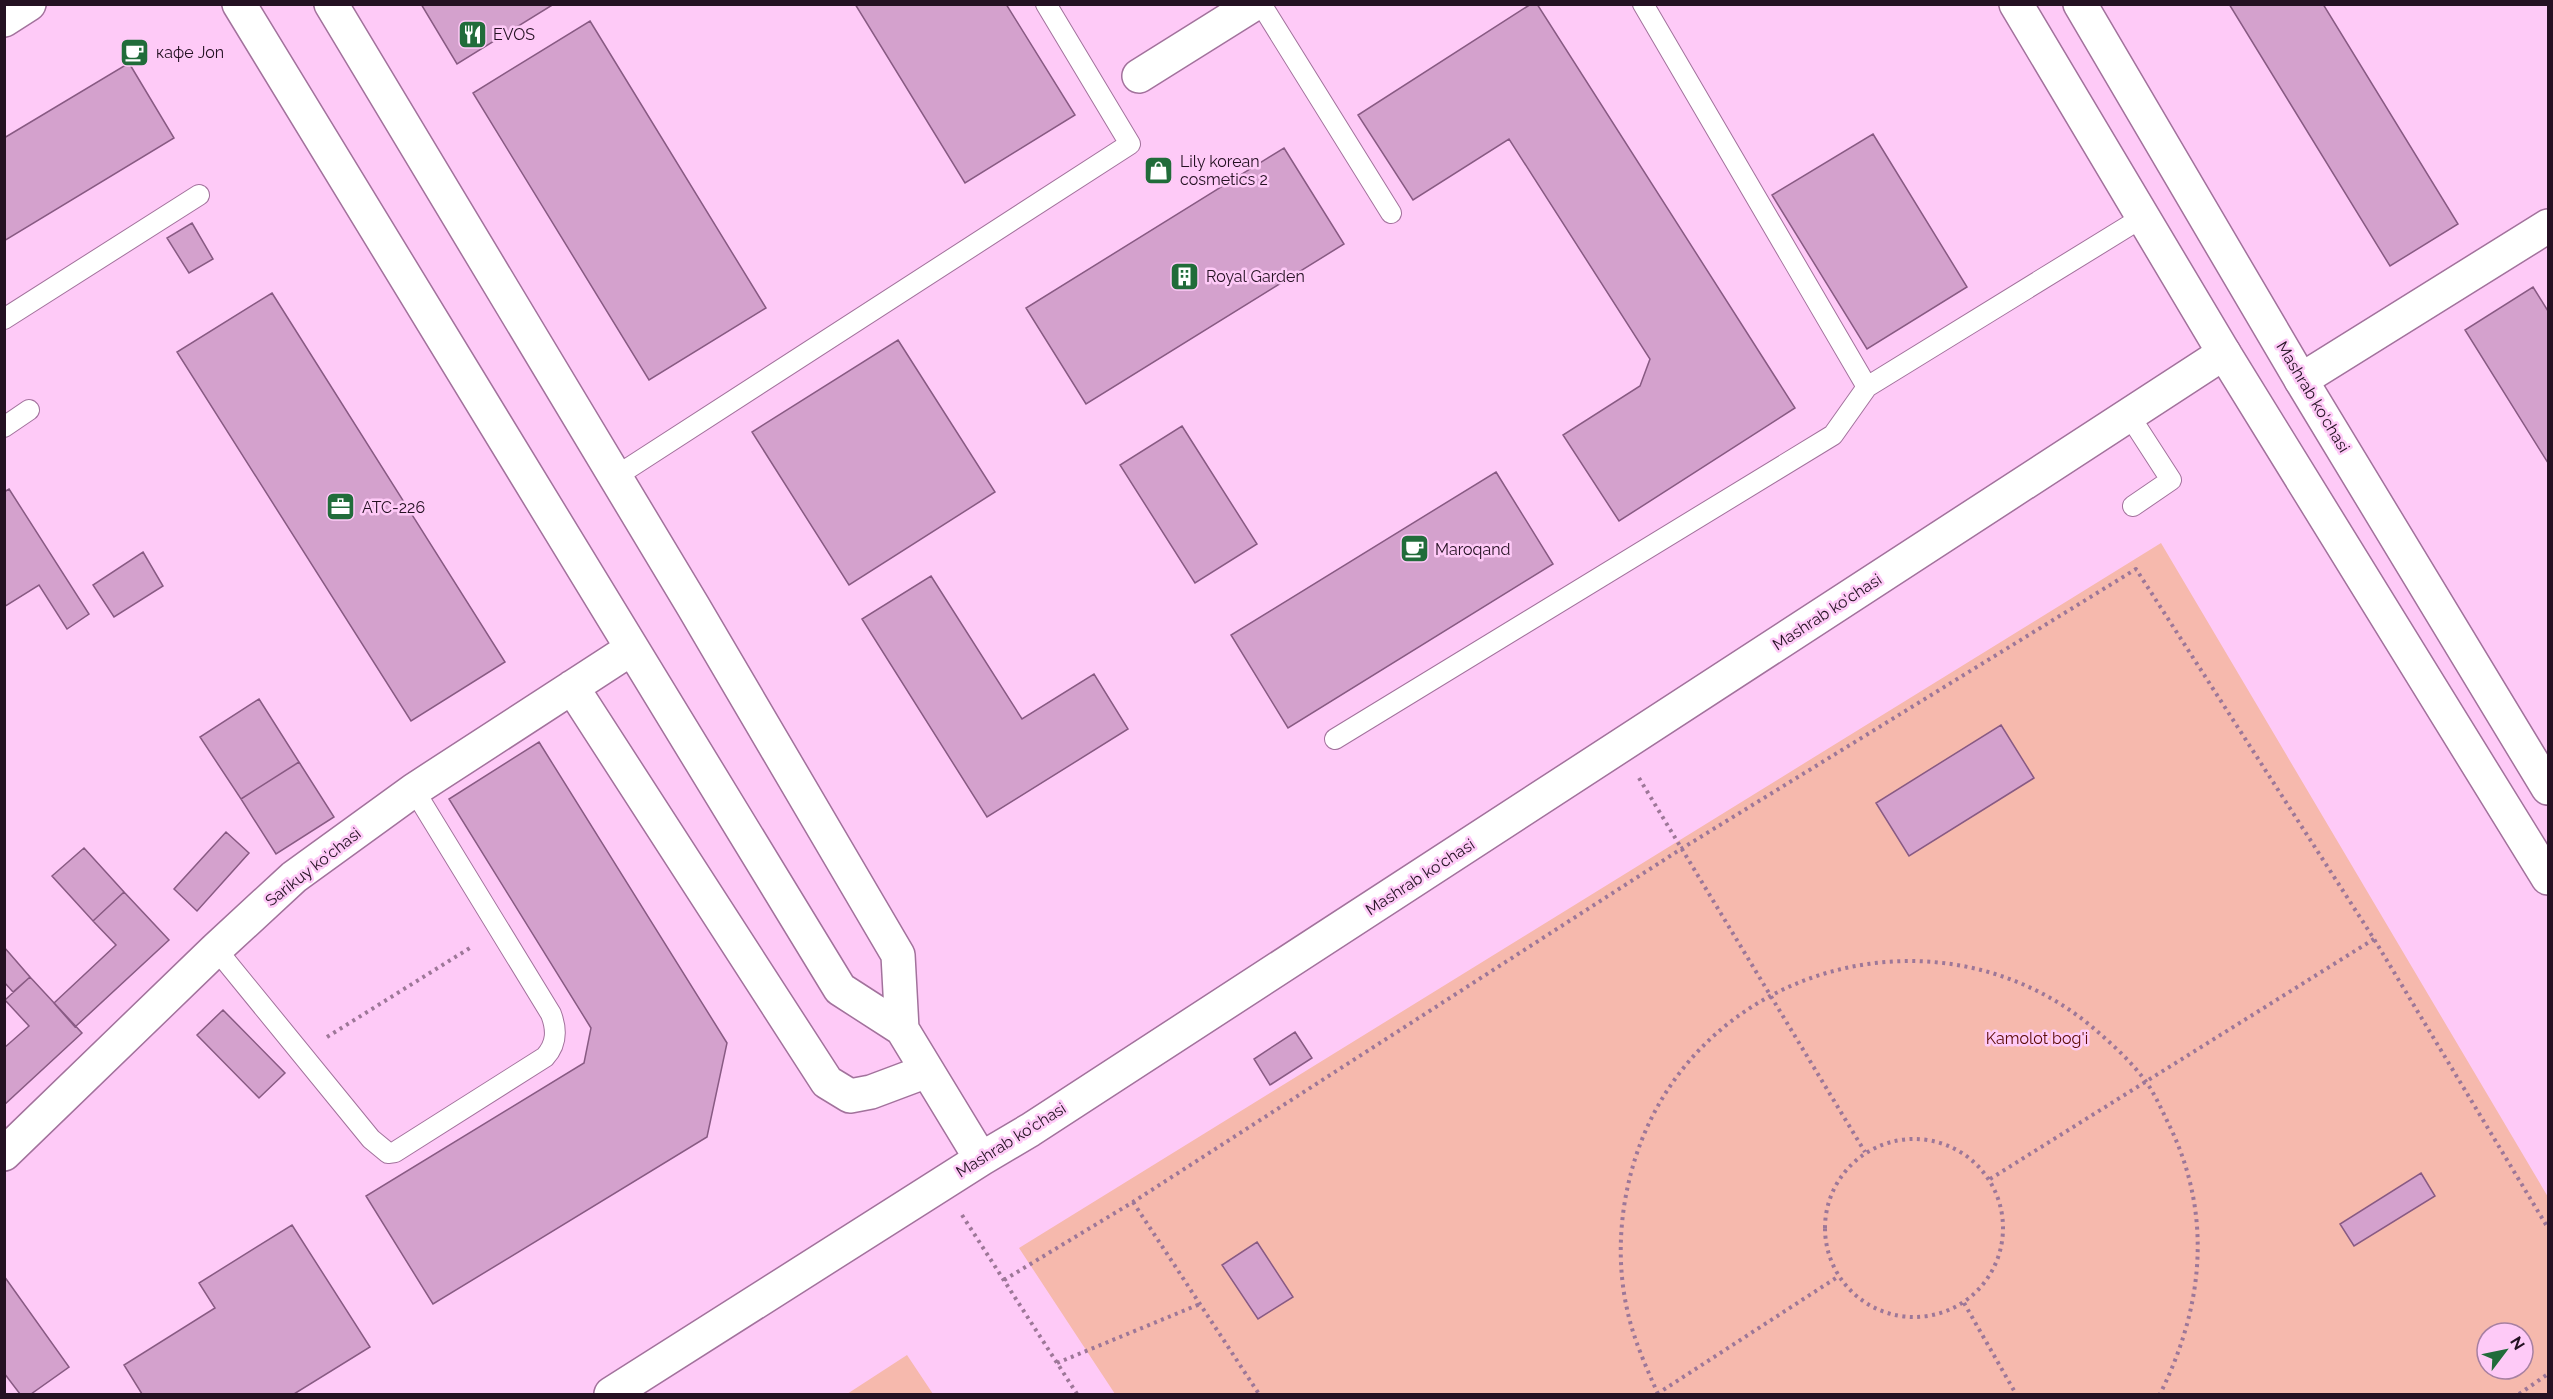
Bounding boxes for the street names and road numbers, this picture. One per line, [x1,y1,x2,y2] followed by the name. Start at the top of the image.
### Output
[2272,338,2354,456] street label: Mashrab ko'chasi
[1769,570,1885,654] street label: Mashrab ko'chasi
[262,824,364,910] street label: Sarikuy ko'chasi
[1362,835,1478,919] street label: Mashrab ko'chasi
[953,1099,1069,1181] street label: Mashrab ko'chasi

